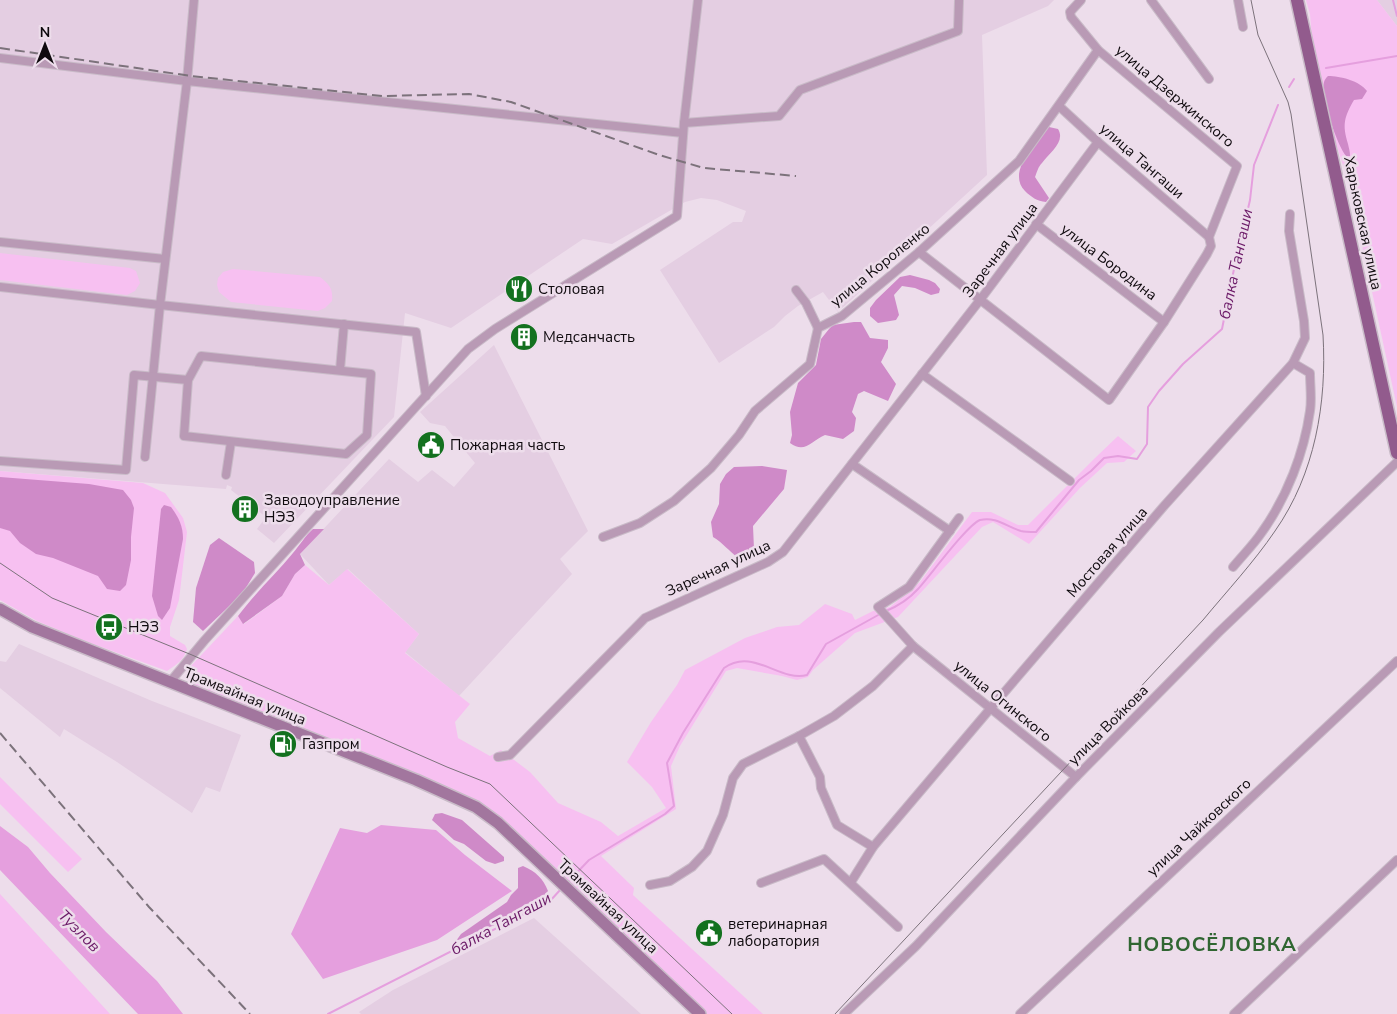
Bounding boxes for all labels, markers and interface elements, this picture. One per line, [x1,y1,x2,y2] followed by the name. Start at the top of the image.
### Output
[20,20,70,70] north arrow
[40,23,50,42] text: N
[1111,40,1239,152] street label: улица Дзержинского
[1096,119,1188,203] street label: улица Тангаши
[1339,154,1387,292] street label: Харьковская улица
[958,199,1042,301] street label: Заречная улица
[1214,207,1258,321] water label: балка Тангаши
[826,219,934,311] street label: улица Короленко
[1057,219,1161,305] street label: улица Бородина
[504,274,534,304] restaurant icon: Столовая
[538,279,605,299] place label: Столовая
[509,322,539,352] building icon: Медсанчасть
[543,327,635,347] place label: Медсанчасть
[416,430,446,460] public building icon: Пожарная часть
[450,435,566,455] place label: Пожарная часть
[264,490,400,527] place label: Заводоуправление НЭЗ
[230,494,260,524] building icon: Заводоуправление НЭЗ
[1062,503,1152,601] street label: Мостовая улица
[662,535,774,601] street label: Заречная улица
[94,612,124,642] bus stop icon: НЭЗ
[128,617,159,637] place label: НЭЗ
[950,656,1056,746] street label: улица Огинского
[181,662,309,730] street label: Трамвайная улица
[1064,681,1152,769] street label: улица Войкова
[268,729,298,759] fuel station icon: Газпром
[302,734,360,754] place label: Газпром
[1143,773,1255,881] street label: улица Чайковского
[553,854,663,958] street label: Трамвайная улица
[447,887,555,961] water label: балка Тангаши
[53,905,105,957] water label: Тузлов
[728,914,828,951] place label: ветеринарная лаборатория
[694,918,724,948] public building icon: ветеринарная лаборатория
[1127,931,1297,958] district label: НОВОСЁЛОВКА

